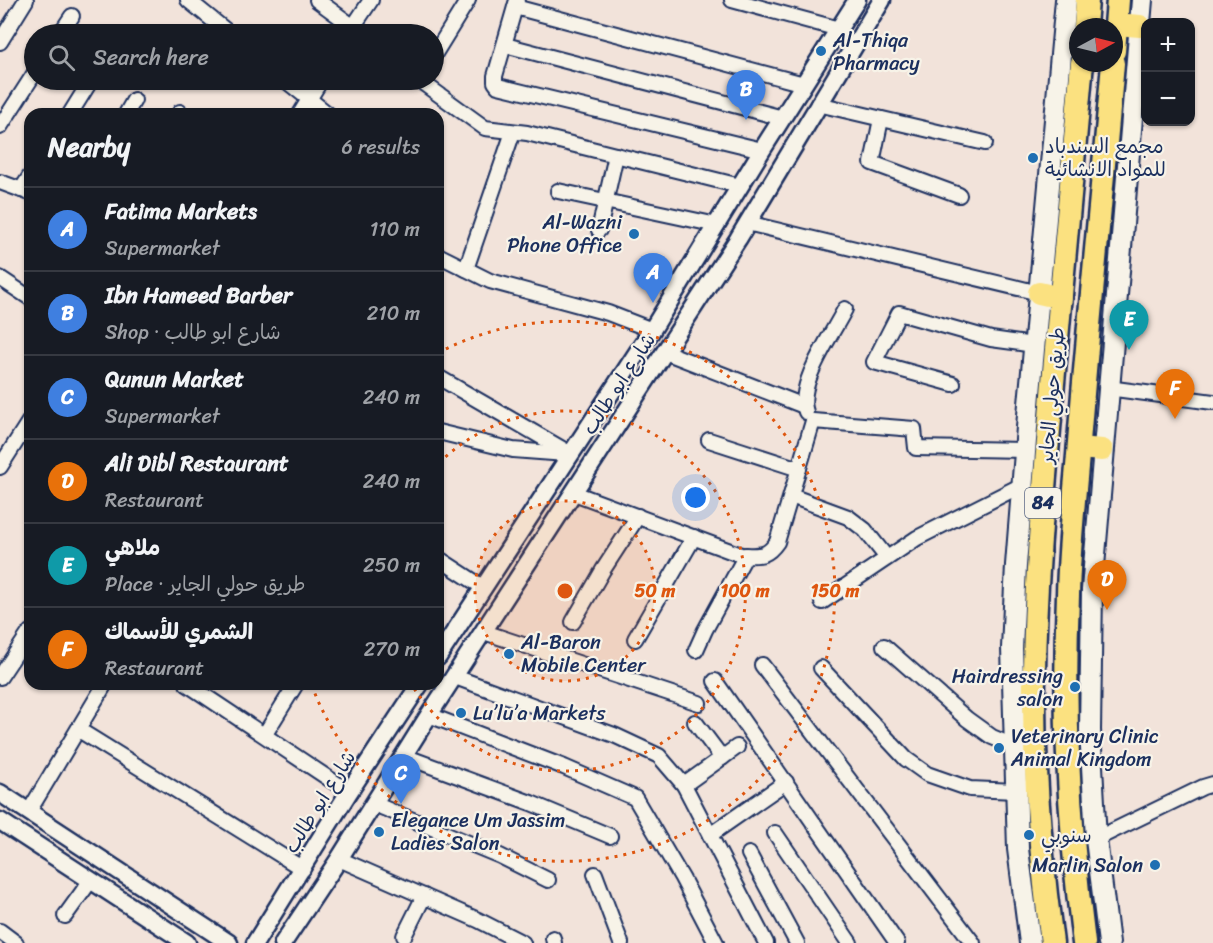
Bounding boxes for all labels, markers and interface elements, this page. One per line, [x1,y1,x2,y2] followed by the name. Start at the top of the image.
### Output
[1069,18,1123,72] north arrow
[1141,18,1195,126] map controls
[1141,18,1195,72] button: +
[832,23,920,81] place label: Al-Thiqa Pharmacy
[24,24,444,90] search box
[93,38,209,77] text: Search here
[45,41,78,74] icon: search
[814,44,828,58] marker: Al-Thiqa Pharmacy
[726,70,766,120] pin: B
[1141,72,1195,126] button: −
[48,124,130,170] text: Nearby
[1045,129,1166,187] place label: مجمع السندباد للمواد الانشائية
[341,130,420,165] text: 6 results
[1026,151,1040,165] marker: مجمع السندباد للمواد الانشائية
[105,192,257,231] text: Fatima Markets
[507,205,623,263] place label: Al-Wazni Phone Office
[61,212,74,247] text: A
[370,212,420,247] text: 110 m
[627,227,641,241] marker: Al-Wazni Phone Office
[105,231,220,266] text: Supermarket
[634,254,672,303] pin: A
[105,276,292,315] text: Ibn Hameed Barber
[61,296,74,331] text: B
[367,296,420,331] text: 210 m
[1110,300,1148,350] pin: E
[105,315,281,350] text: Shop · شارع ابو طالب
[1028,325,1075,467] street label: طريق حولي الجاير
[573,326,665,442] street label: شارع ابو طالب
[105,360,244,399] text: Qunun Market
[1156,370,1194,419] pin: F
[61,380,74,415] text: C
[363,380,420,415] text: 240 m
[105,399,220,434] text: Supermarket
[105,444,289,483] text: Ali Dibl Restaurant
[62,464,73,499] text: D
[363,464,420,499] text: 240 m
[105,483,204,518] text: Restaurant
[681,483,710,512] your location
[1025,488,1061,518] road number: 84
[105,528,160,567] text: ملاهي
[62,548,73,583] text: E
[363,548,420,583] text: 250 m
[1088,560,1126,610] pin: D
[105,567,306,602] text: Place · طريق حولي الجاير
[635,575,676,607] text: 50 m
[721,575,770,607] text: 100 m
[811,575,859,607] text: 150 m
[555,581,575,601] centre of rings
[105,612,253,651] text: الشمري للأسماك
[520,625,647,683] place label: Al-Baron Mobile Center
[62,632,73,667] text: F
[364,632,420,667] text: 270 m
[502,647,516,661] marker: Al-Baron Mobile Center
[105,651,204,686] text: Restaurant
[952,659,1063,717] place label: Hairdressing salon
[1068,680,1082,694] marker: Hairdressing salon
[473,696,606,731] place label: Lu’lu’a Markets
[454,706,468,720] marker: Lu’lu’a Markets
[1010,719,1159,777] place label: Veterinary Clinic Animal Kingdom
[992,741,1006,755] marker: Veterinary Clinic Animal Kingdom
[274,743,366,861] street label: شارع ابو طالب
[382,754,420,804] pin: C
[391,803,565,861] place label: Elegance Um Jassim Ladies Salon
[1041,818,1092,853] place label: سنوبي
[372,825,386,839] marker: Elegance Um Jassim Ladies Salon
[1022,828,1036,842] marker: سنوبي
[1032,848,1143,883] place label: Marlin Salon
[1148,858,1162,872] marker: Marlin Salon

